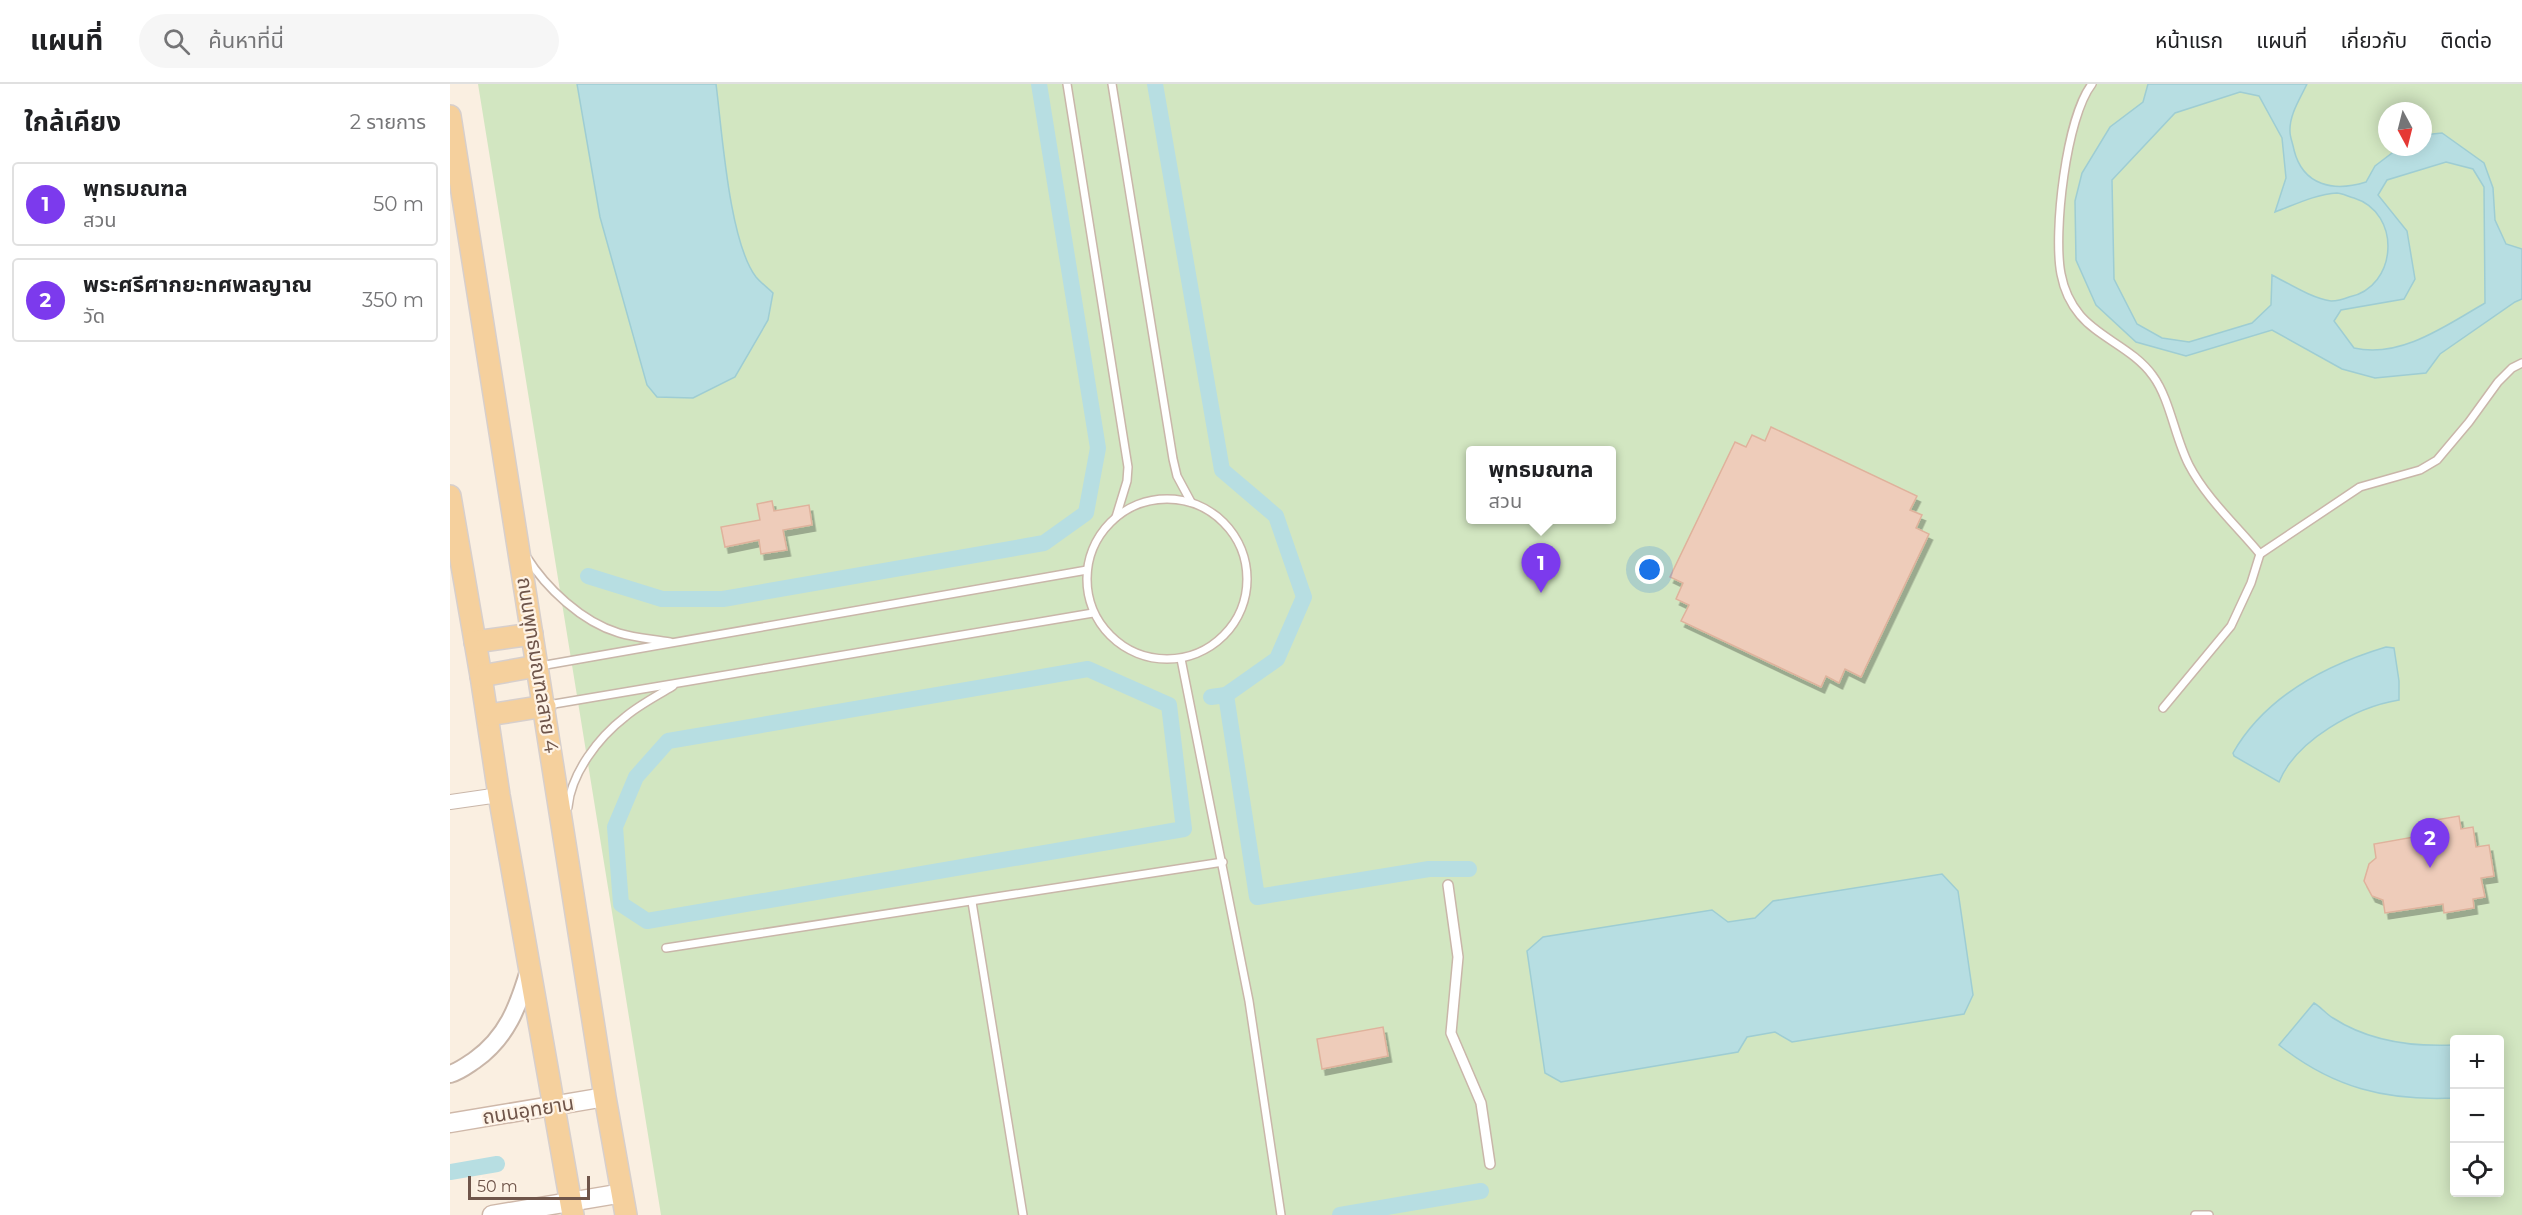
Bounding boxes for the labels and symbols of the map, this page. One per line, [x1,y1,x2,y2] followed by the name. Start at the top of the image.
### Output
[2378,102,2432,156] north arrow
[1522,544,1560,593] pin: 1
[1635,555,1664,584] your location
[512,575,564,755] street label: ถนนพุทธมณฑลสาย 4
[2410,818,2450,868] pin: 2
[480,1091,576,1129] street label: ถนนอุทยาน
[468,1173,590,1200] scale bar

